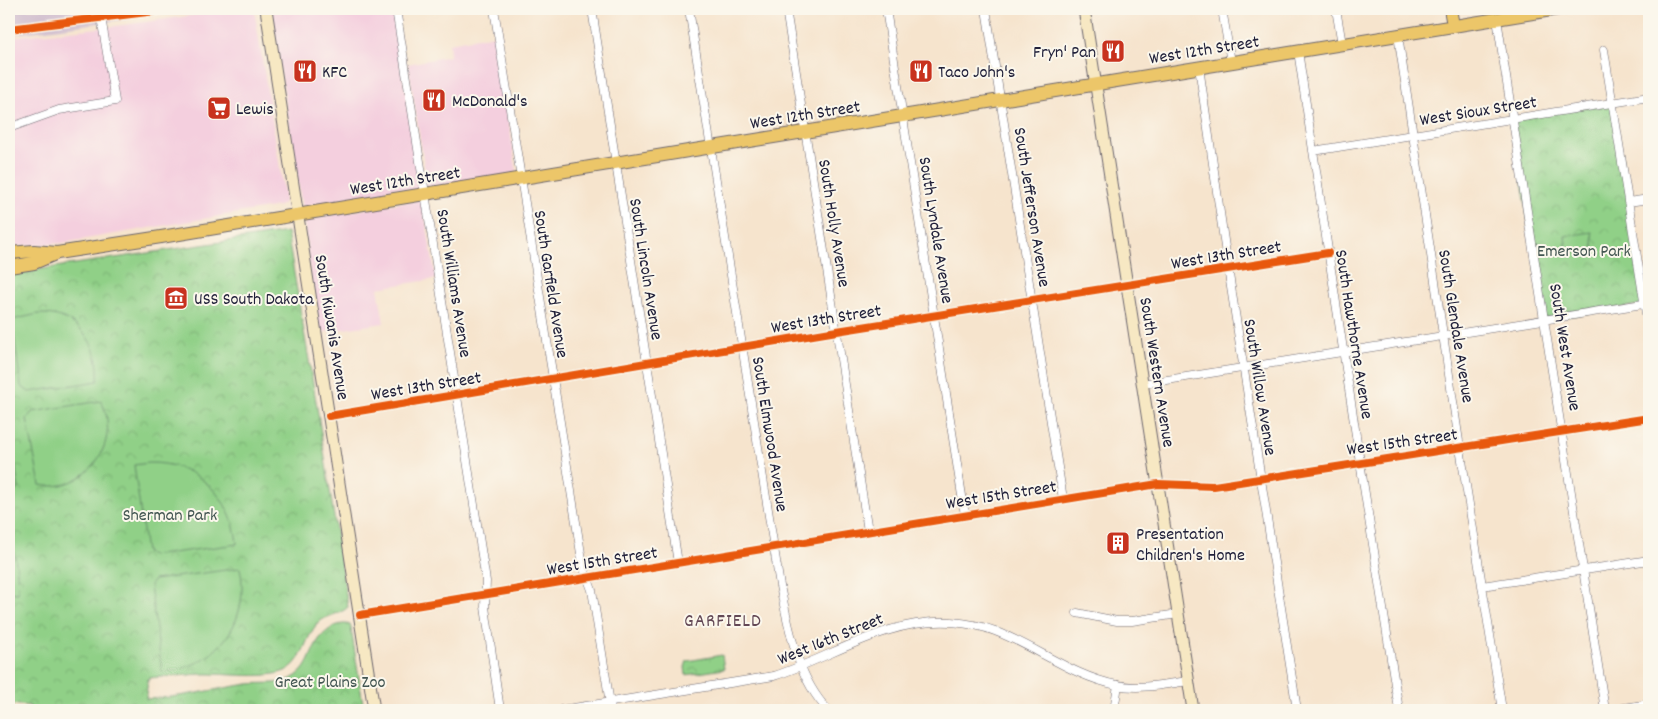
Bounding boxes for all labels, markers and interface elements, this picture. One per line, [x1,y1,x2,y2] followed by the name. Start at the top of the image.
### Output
[1148,30,1262,73] street label: West 12th Street
[1100,38,1126,64] restaurant icon: Fryn' Pan
[1033,41,1096,66] place label: Fryn' Pan
[292,58,318,84] restaurant icon: KFC
[908,58,934,84] restaurant icon: Taco John's
[322,61,347,86] place label: KFC
[938,61,1015,86] place label: Taco John's
[421,87,447,113] restaurant icon: McDonald's
[452,90,528,115] place label: McDonald's
[1418,91,1539,134] street label: West Sioux Street
[206,95,232,121] supermarket icon: Lewis
[749,95,863,138] street label: West 12th Street
[236,98,274,123] place label: Lewis
[1006,126,1056,289] street label: South Jefferson Avenue
[911,155,958,306] street label: South Lyndale Avenue
[810,158,855,289] street label: South Holly Avenue
[349,161,463,204] street label: West 12th Street
[621,197,668,342] street label: South Lincoln Avenue
[428,207,477,359] street label: South Williams Avenue
[526,209,574,360] street label: South Garfield Avenue
[1169,235,1284,278] street label: West 13th Street
[1537,240,1631,265] park label: Emerson Park
[1327,248,1378,421] street label: South Hawthorne Avenue
[1430,248,1479,405] street label: South Glendale Avenue
[307,253,354,402] street label: South Kiwanis Avenue
[1541,282,1586,413] street label: South West Avenue
[163,285,189,311] museum icon: USS South Dakota
[194,288,314,313] place label: USS South Dakota
[1131,296,1180,449] street label: South Western Avenue
[769,299,884,342] street label: West 13th Street
[1235,317,1282,458] street label: South Willow Avenue
[744,355,793,514] street label: South Elmwood Avenue
[369,366,484,409] street label: West 13th Street
[1345,423,1460,464] street label: West 15th Street
[944,475,1059,518] street label: West 15th Street
[123,504,217,529] park label: Sherman Park
[1136,523,1245,569] place label: Presentation Children's Home
[1105,530,1131,556] building icon: Presentation Children's Home
[545,541,660,584] street label: West 15th Street
[774,608,888,673] street label: West 16th Street
[684,609,762,636] district label: GARFIELD
[274,671,386,696] park label: Great Plains Zoo

